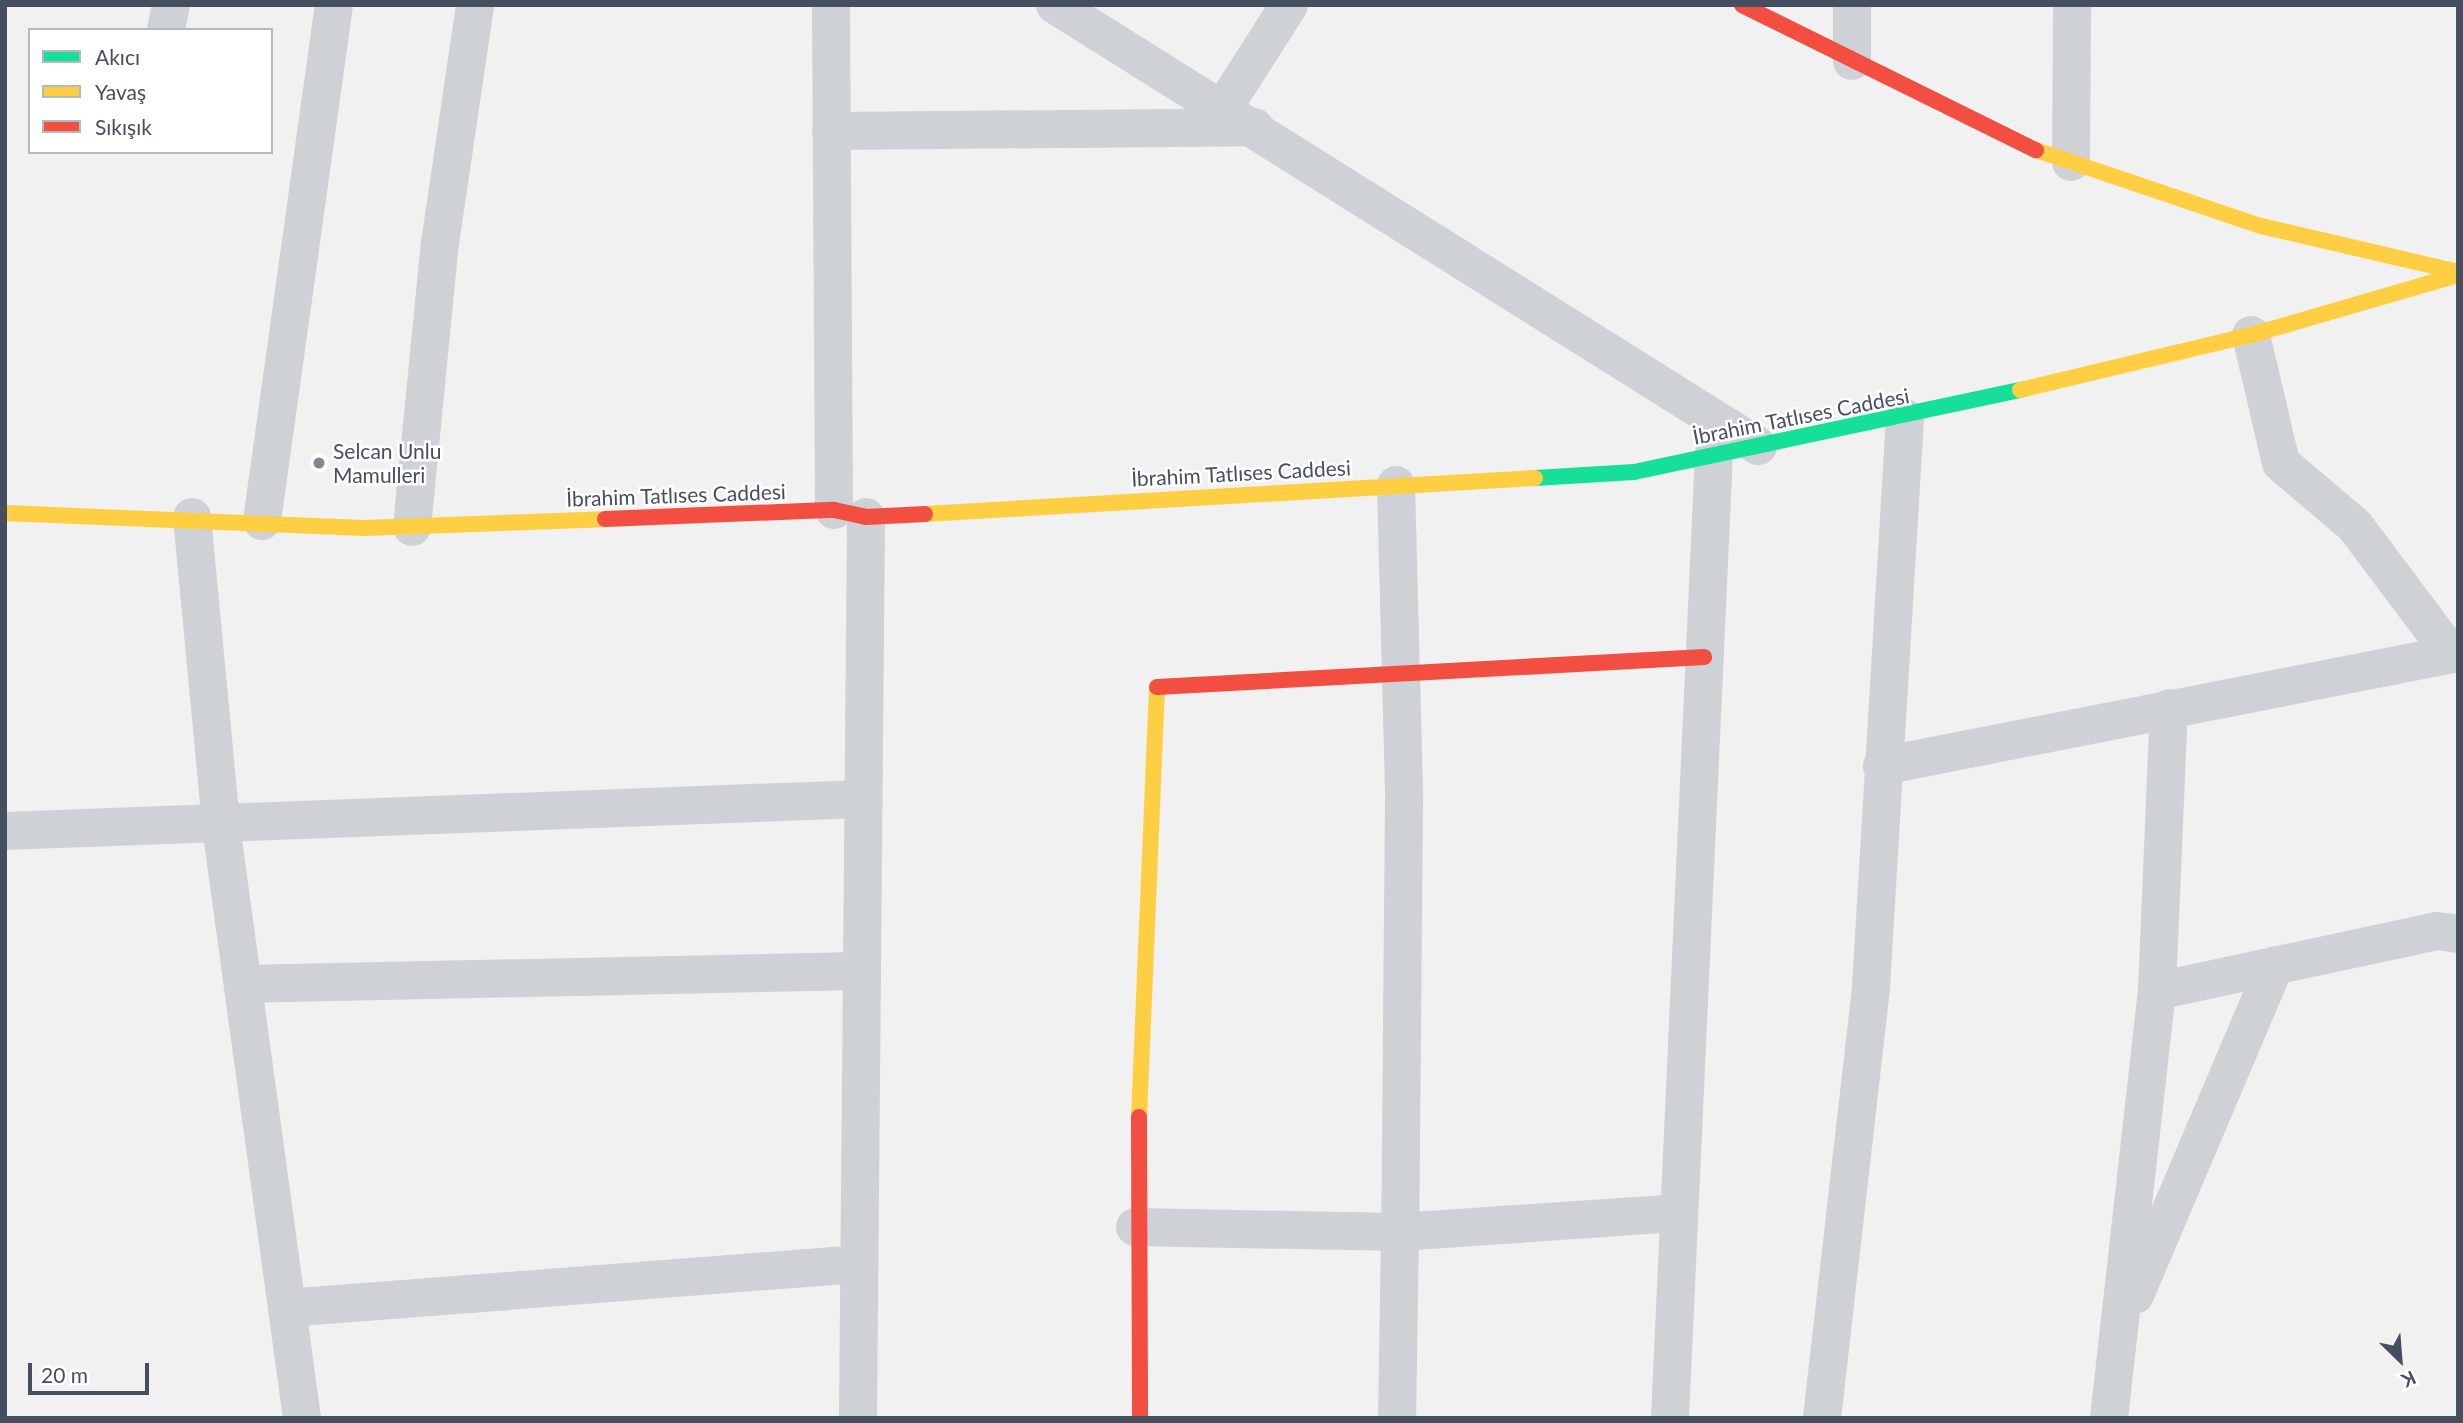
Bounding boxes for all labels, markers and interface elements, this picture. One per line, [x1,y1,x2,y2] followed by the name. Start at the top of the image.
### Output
[28,28,273,154] legend
[95,44,140,69] text: Akıcı
[95,79,146,104] text: Yavaş
[95,114,152,139] text: Sıkışık
[1690,383,1912,449] street label: İbrahim Tatlıses Caddesi
[333,438,441,488] place label: Selcan Unlu Mamulleri
[311,455,327,471] marker: Selcan Unlu Mamulleri
[1130,455,1352,491] street label: İbrahim Tatlıses Caddesi
[565,479,787,511] street label: İbrahim Tatlıses Caddesi
[2365,1325,2435,1395] north arrow
[32,1350,152,1394] scale bar
[41,1362,88,1387] text: 20 m
[2398,1366,2420,1393] text: K

